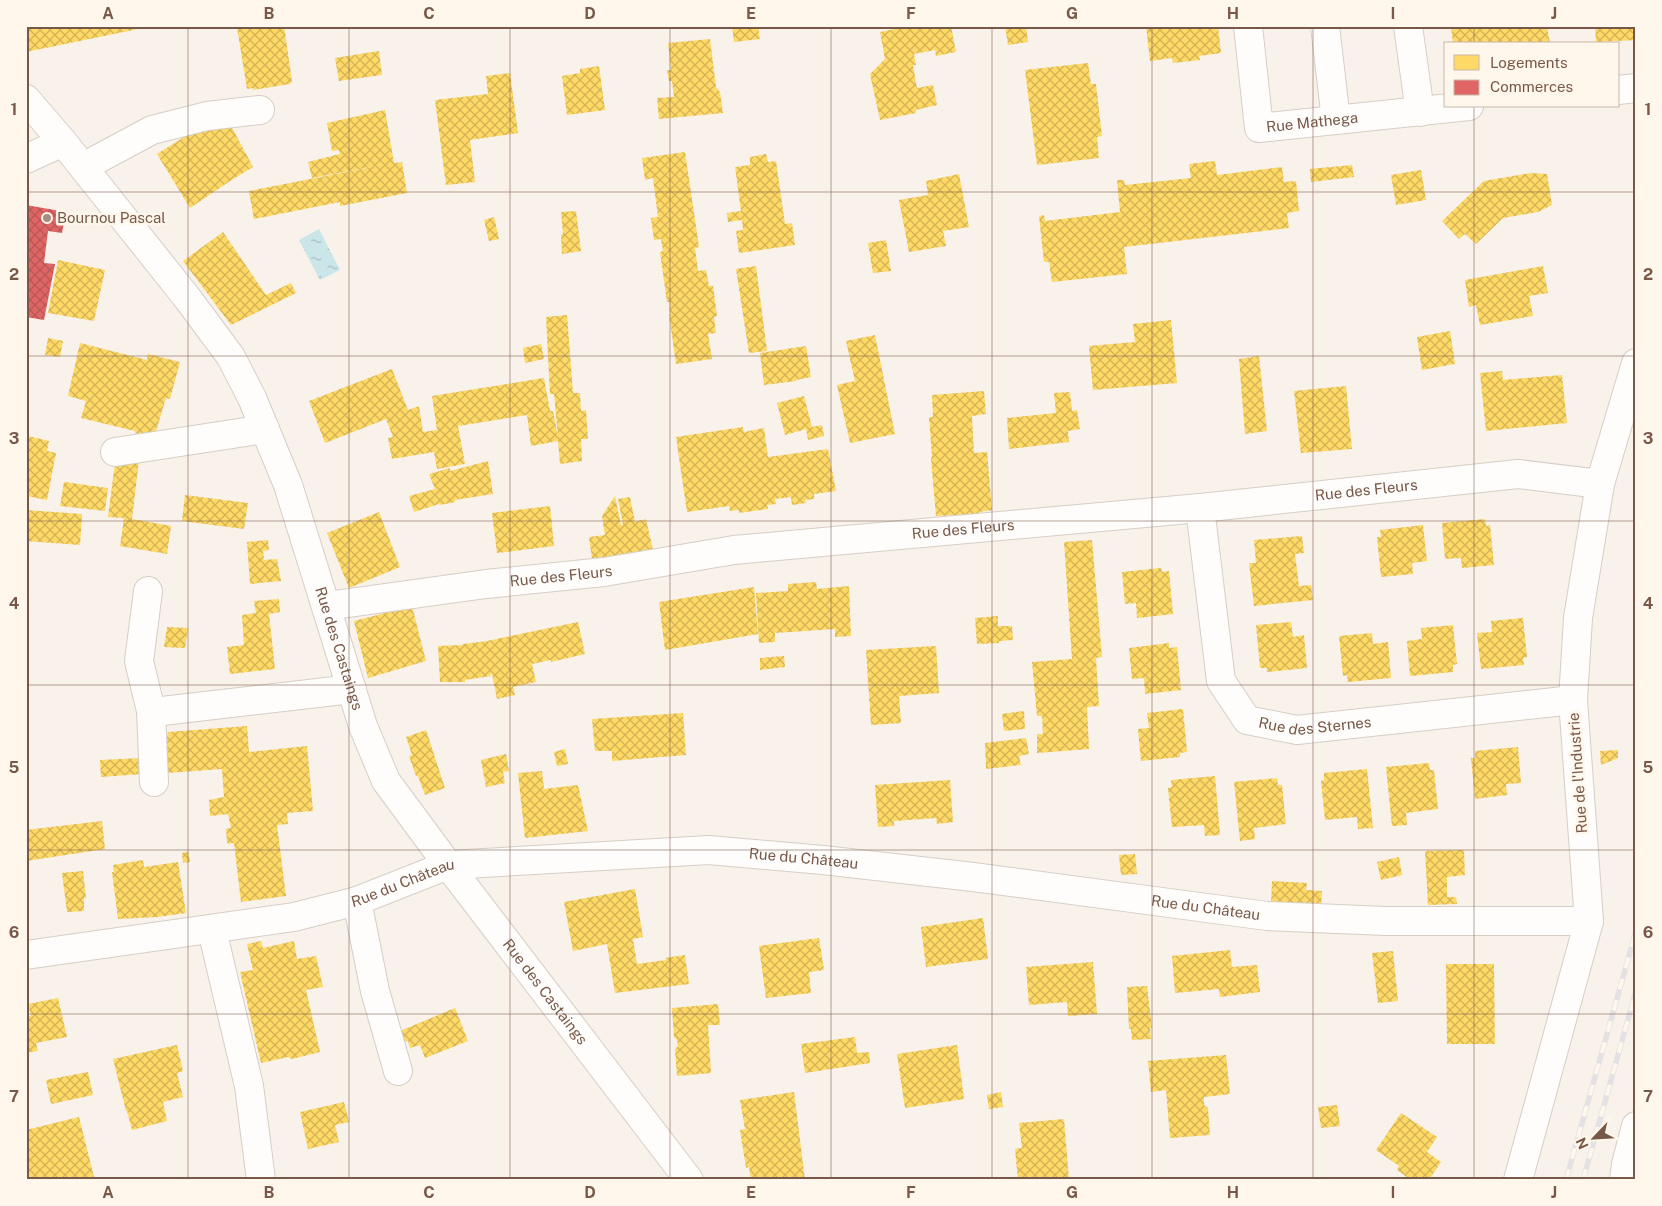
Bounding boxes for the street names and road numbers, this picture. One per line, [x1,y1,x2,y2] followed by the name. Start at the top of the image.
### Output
[1265,109,1359,135] street label: Rue Mathega
[1314,476,1418,504] street label: Rue des Fleurs
[911,516,1015,542] street label: Rue des Fleurs
[509,562,614,590] street label: Rue des Fleurs
[312,584,367,712] street label: Rue des Castaings
[1565,712,1590,834] street label: Rue de l'Industrie
[1257,713,1372,738] street label: Rue des Sternes
[748,845,859,872] street label: Rue du Château
[349,856,455,910] street label: Rue du Château
[1150,892,1261,923] street label: Rue du Château
[500,935,591,1048] street label: Rue des Castaings

